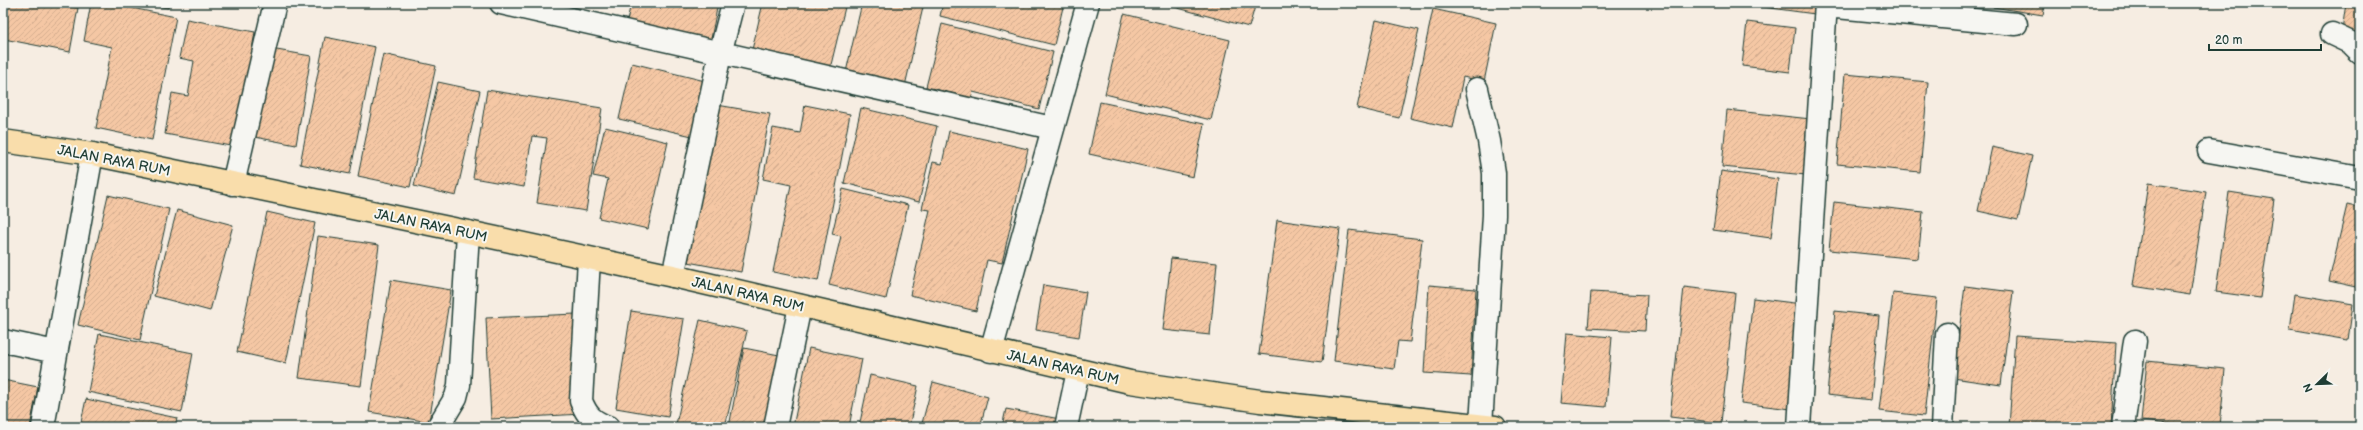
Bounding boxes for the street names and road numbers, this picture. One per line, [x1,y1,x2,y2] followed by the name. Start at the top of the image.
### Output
[56,141,172,180] street label: JALAN RAYA RUM
[373,205,489,246] street label: JALAN RAYA RUM
[690,273,806,316] street label: JALAN RAYA RUM
[1005,346,1121,389] street label: JALAN RAYA RUM

